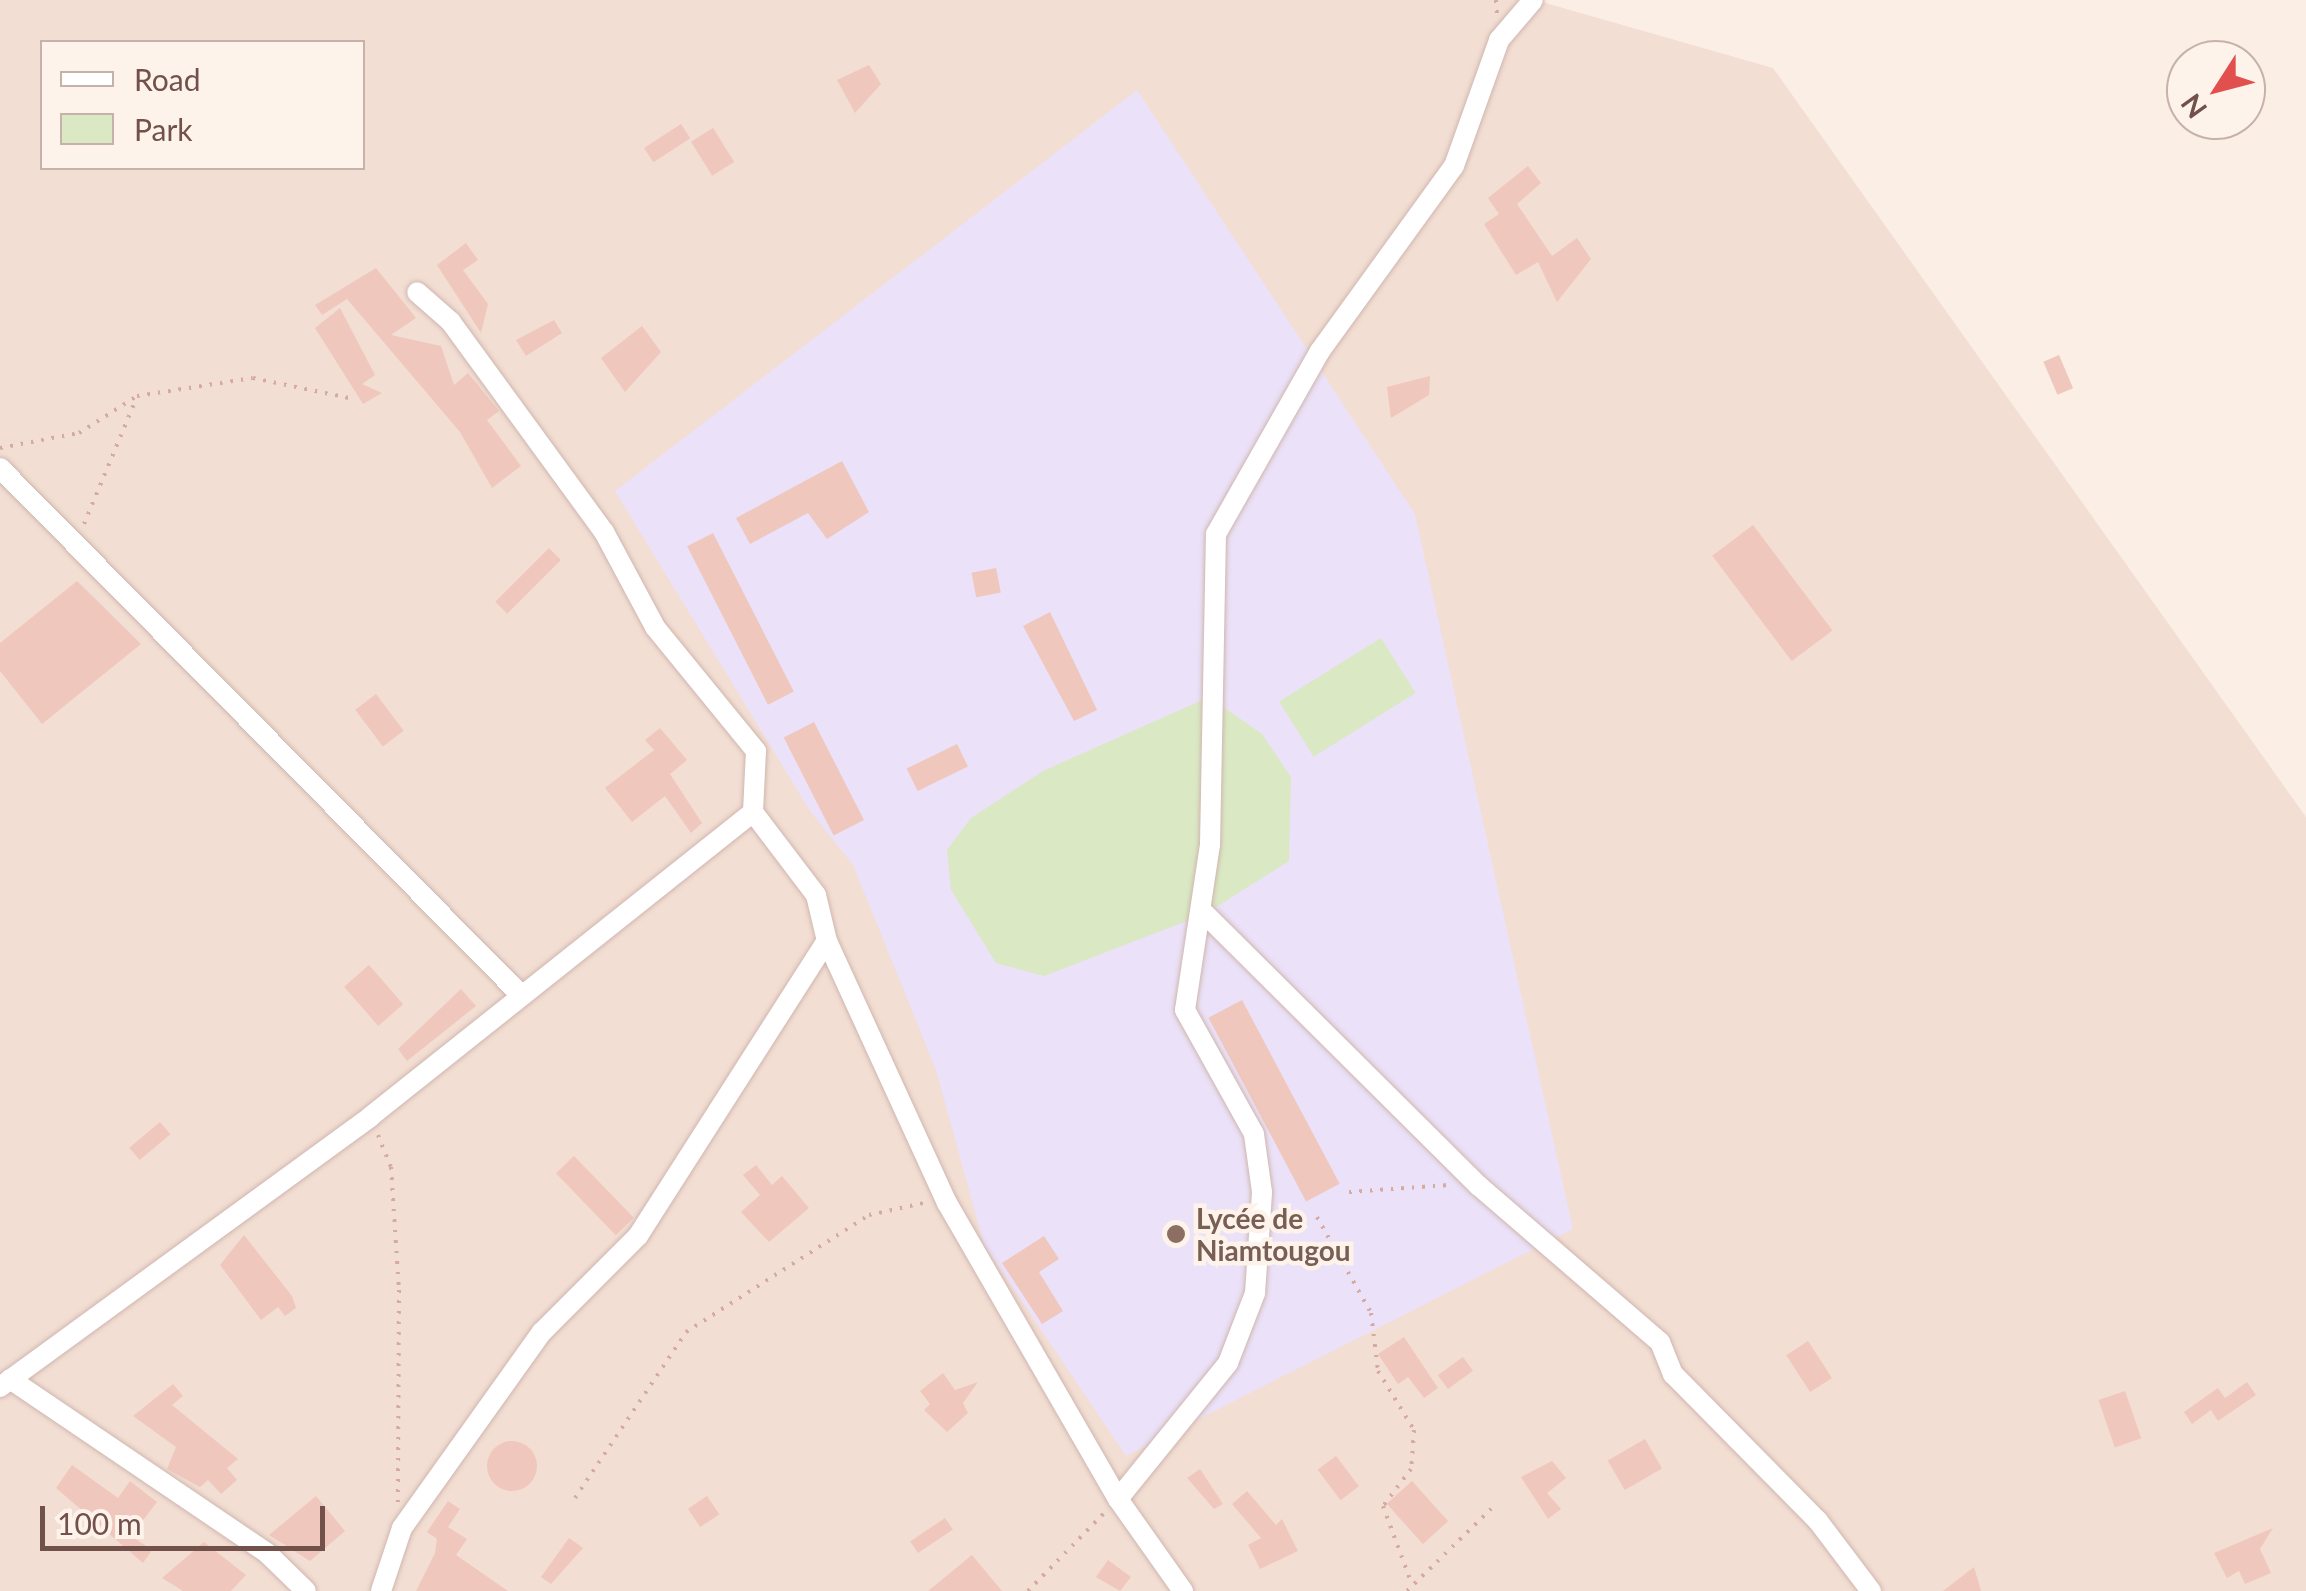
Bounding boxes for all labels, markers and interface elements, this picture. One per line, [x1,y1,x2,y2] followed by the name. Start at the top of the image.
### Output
[40,40,365,170] legend
[2166,40,2266,140] north arrow
[134,61,201,97] text: Road
[2173,88,2213,125] text: N
[134,111,193,147] text: Park
[1196,1201,1351,1267] place label: Lycée de Niamtougou
[1165,1223,1187,1245] marker: Lycée de Niamtougou
[45,1486,330,1548] scale bar
[57,1505,142,1541] text: 100 m

